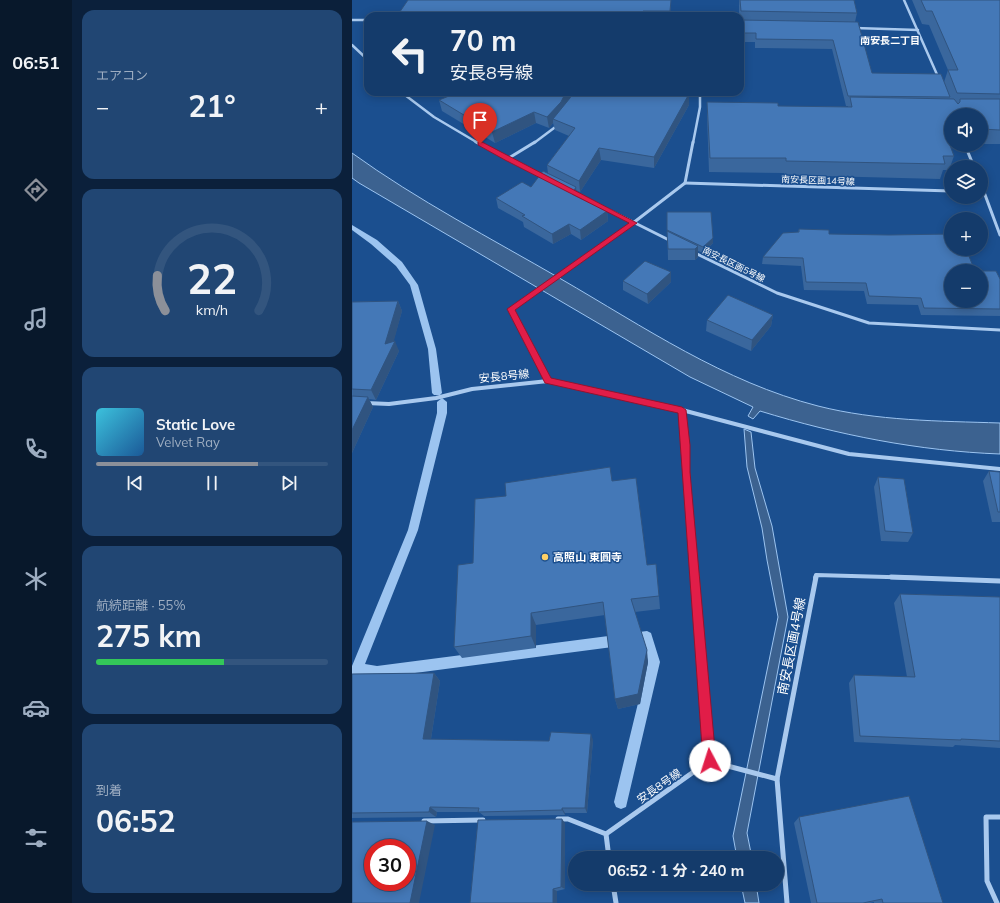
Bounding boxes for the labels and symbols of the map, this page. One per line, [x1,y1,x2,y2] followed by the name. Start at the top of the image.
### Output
[860,34,920,47] district label: 南安長二丁目
[463,103,497,144] pin
[781,173,856,187] street label: 南安長区画14号線
[701,244,768,284] street label: 南安長区画5号線
[478,366,530,386] street label: 安長8号線
[553,550,622,564] place label: 高照山 東圓寺
[540,552,550,562] marker: 高照山 東圓寺
[774,596,808,696] street label: 南安長区画4号線
[689,740,731,782] position arrow
[634,766,684,806] street label: 安長8号線
[364,839,416,891] speed limit sign: 30

